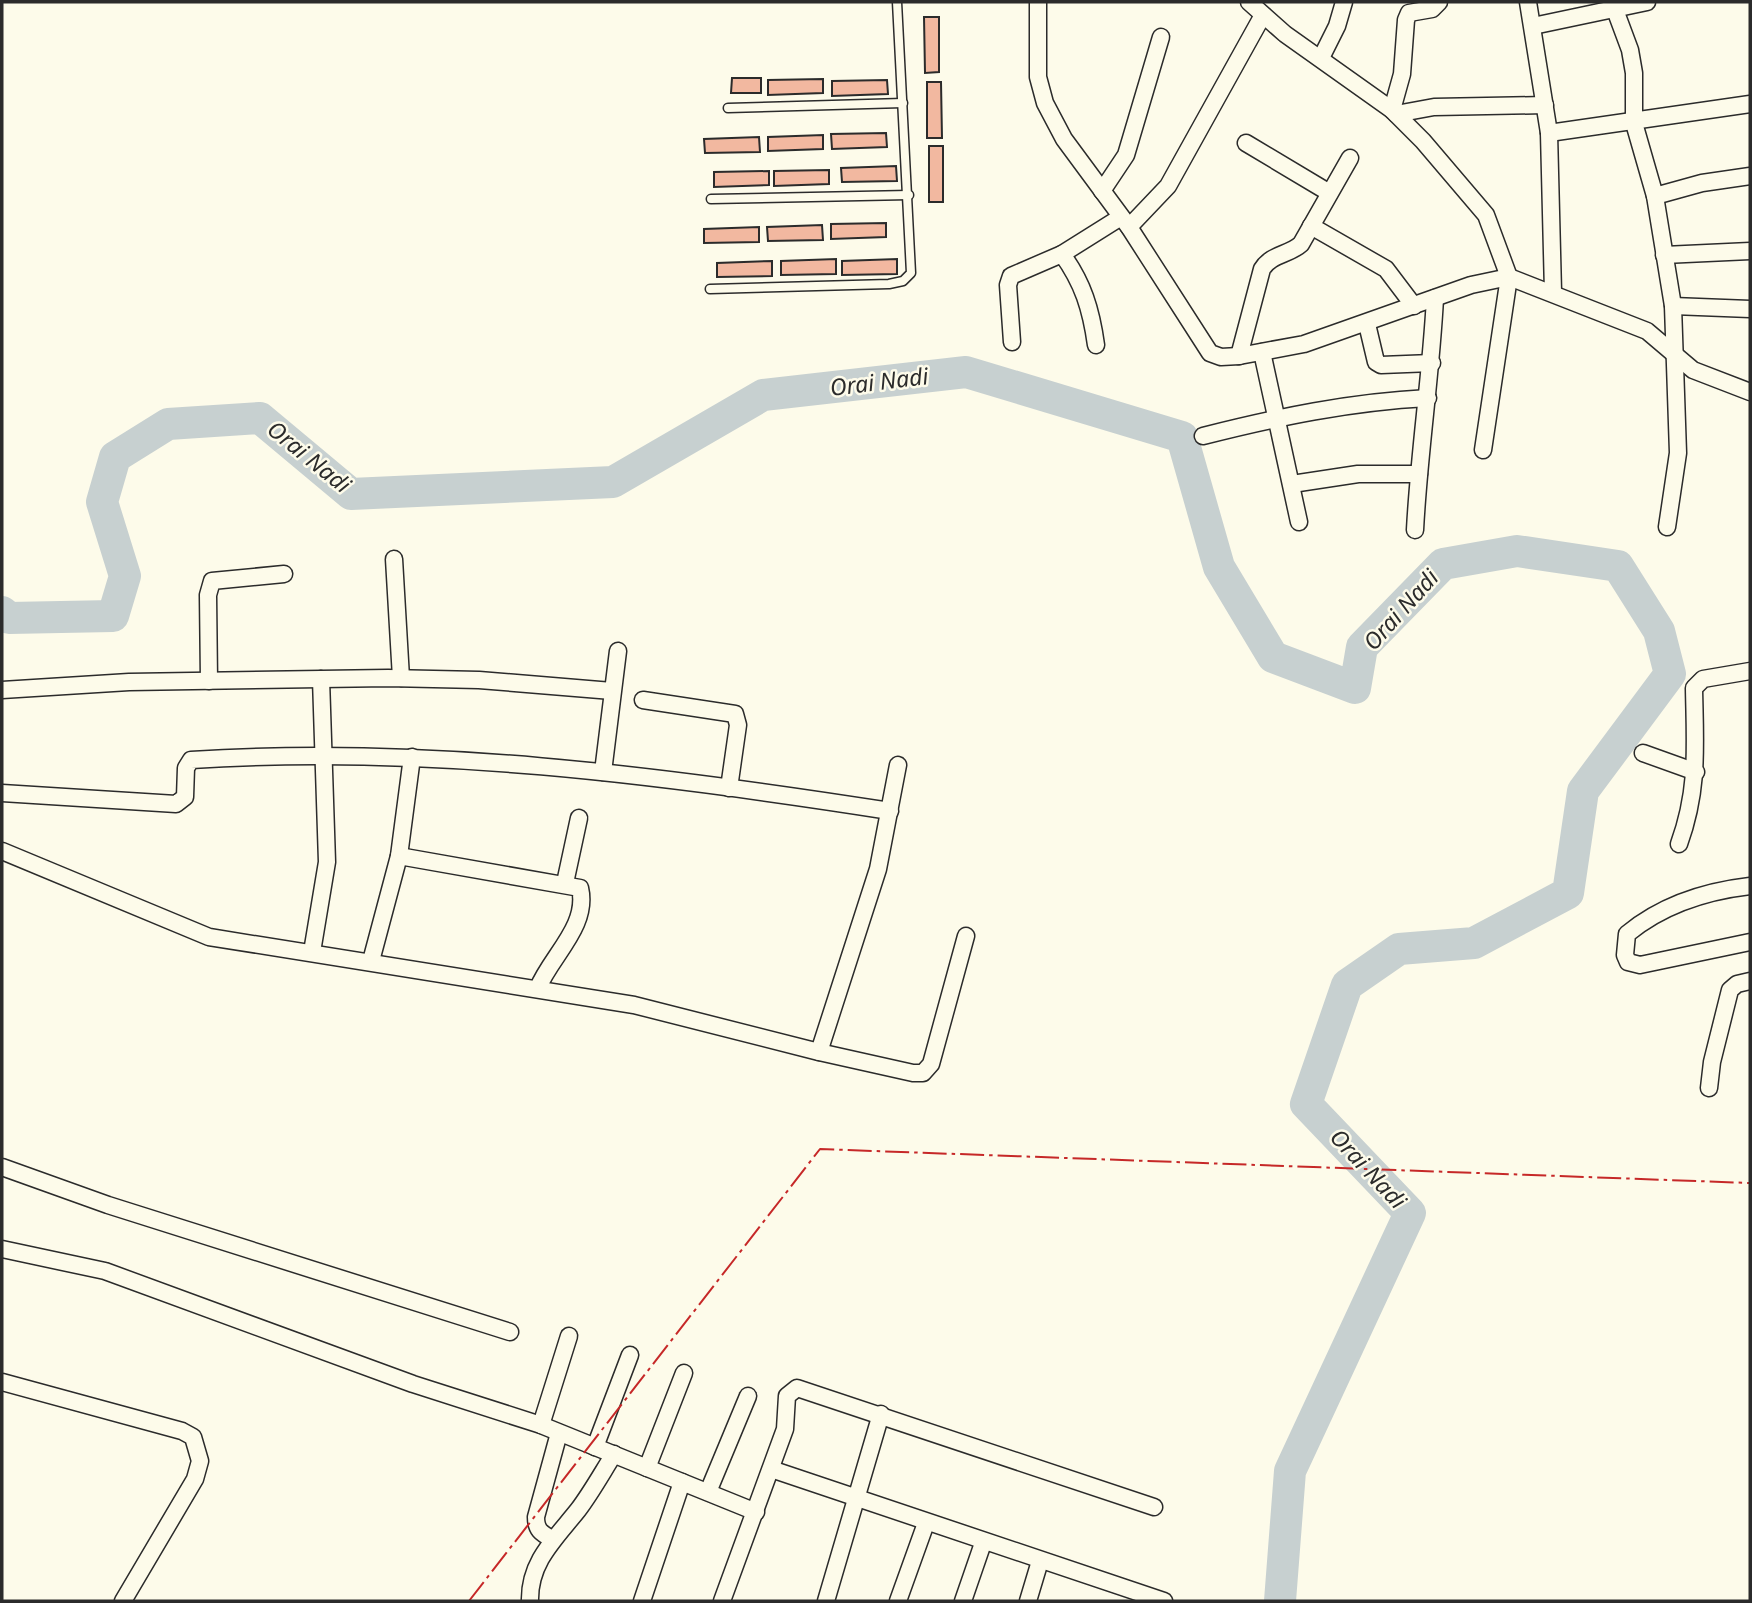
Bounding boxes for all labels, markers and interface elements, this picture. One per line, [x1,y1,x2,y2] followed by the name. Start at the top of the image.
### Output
[828,359,931,403] water label: Orai Nadi
[261,413,359,500] water label: Orai Nadi
[1355,561,1446,657] water label: Orai Nadi
[1323,1121,1415,1216] water label: Orai Nadi

